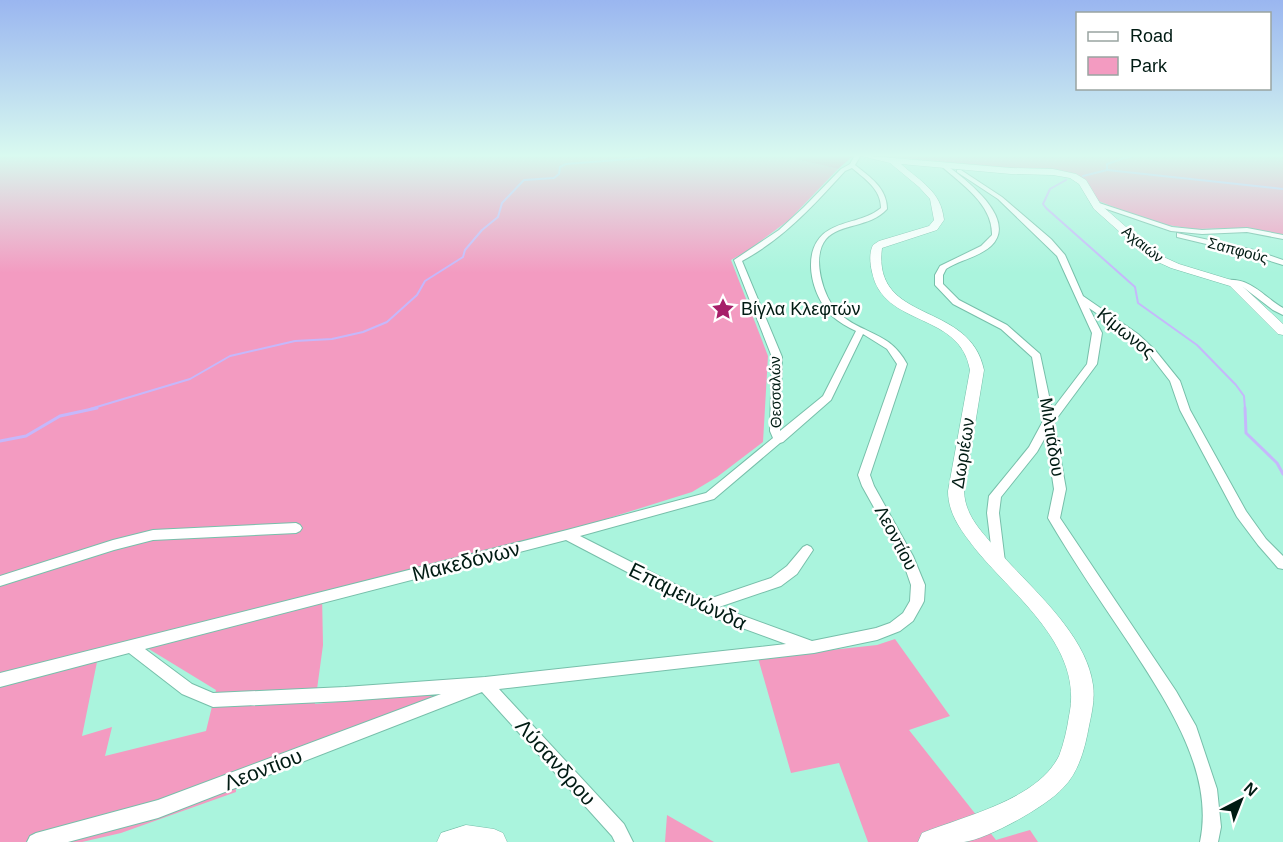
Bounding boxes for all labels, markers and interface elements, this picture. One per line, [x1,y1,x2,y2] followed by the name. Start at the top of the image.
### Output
[1076,12,1271,90] legend
[1130,26,1173,46] text: Road
[1130,56,1168,76] text: Park
[1119,222,1167,266] street label: Αχαιών
[1206,234,1270,266] street label: Σαπφούς
[710,296,736,322] place icon: Βίγλα Κλεφτών
[741,299,861,319] place label: Βίγλα Κλεφτών
[1093,304,1159,362] street label: Κίμωνος
[766,356,784,428] street label: Θεσσαλών
[1036,396,1068,478] street label: Μιλτιάδου
[948,416,978,490] street label: Δωριέων
[871,502,921,574] street label: Λεοντίου
[410,537,522,585] street label: Μακεδόνων
[626,558,750,634] street label: Επαμεινώνδα
[511,714,601,810] street label: Λύσανδρου
[221,744,305,794] street label: Λεοντίου
[1211,770,1271,830] north arrow
[1241,779,1261,799] text: N

